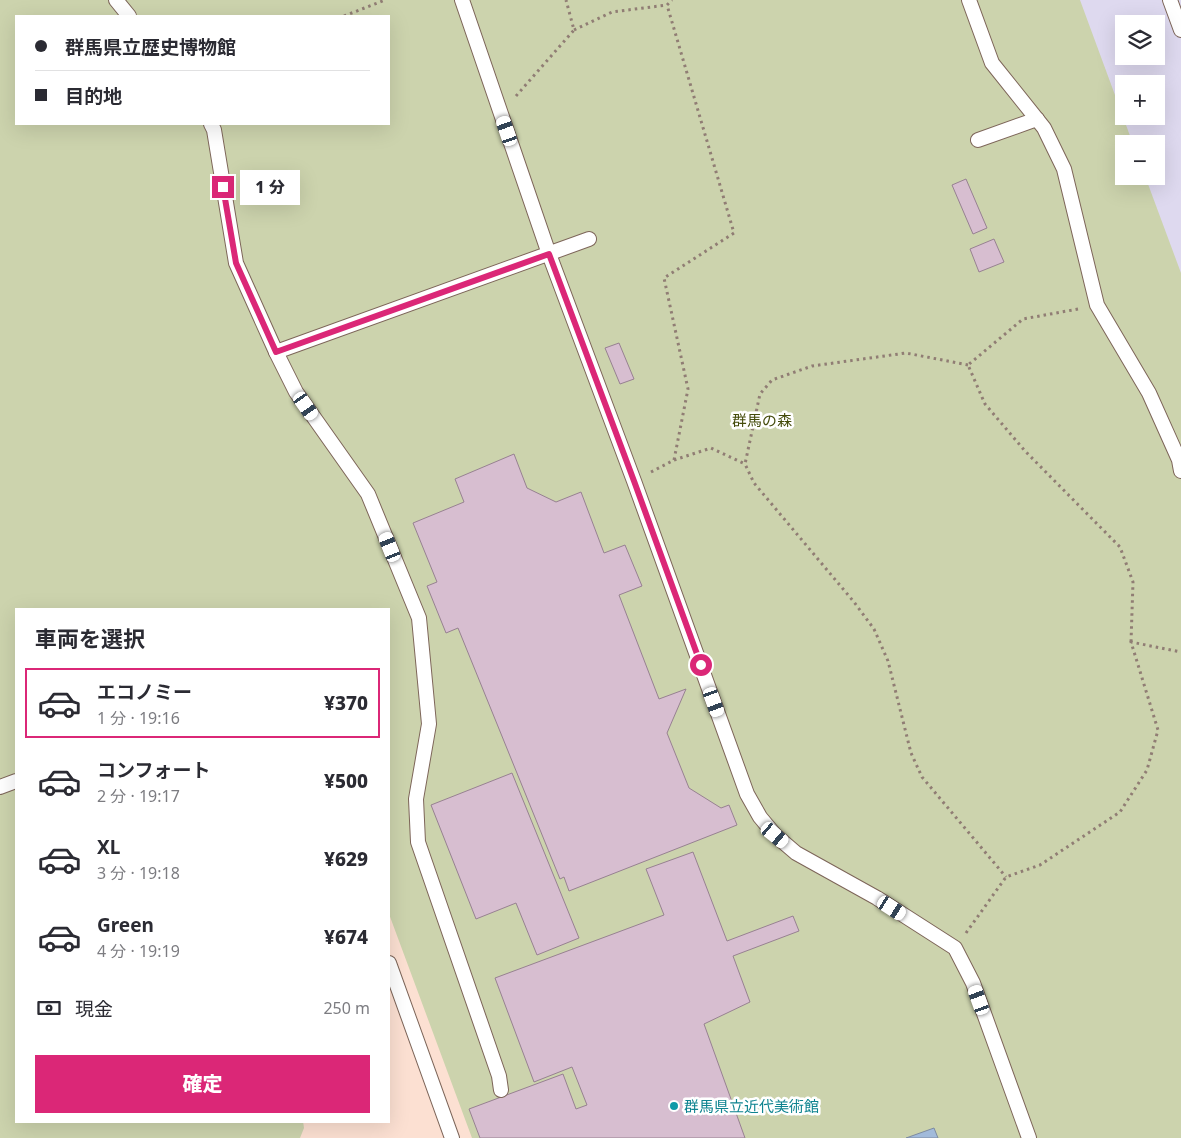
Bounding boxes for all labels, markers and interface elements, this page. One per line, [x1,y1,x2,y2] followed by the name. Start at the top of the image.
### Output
[1115,15,1165,185] map controls
[1115,15,1165,65] button: layers
[65,34,236,60] text: 群馬県立歴史博物館
[1115,75,1165,125] button: +
[65,83,122,109] text: 目的地
[495,114,518,148] car
[1115,135,1165,185] button: −
[240,170,300,204] callout: 1 分
[212,176,234,198] route end
[255,176,285,198] text: 1 分
[291,389,320,423] car
[732,410,792,430] park label: 群馬の森
[377,530,402,564] car
[35,623,145,653] text: 車両を選択
[690,654,712,676] route start
[97,679,192,705] text: エコノミー
[37,681,82,726] icon: car
[701,685,726,719] car
[324,690,368,716] text: ¥370
[97,707,180,729] text: 1 分 · 19:16
[97,757,210,783] text: コンフォート
[37,759,82,804] icon: car
[324,768,368,794] text: ¥500
[97,785,180,807] text: 2 分 · 19:17
[758,820,791,850] car
[97,834,120,860] text: XL
[37,837,82,882] icon: car
[324,846,368,872] text: ¥629
[97,862,180,884] text: 3 分 · 19:18
[875,894,908,922] car
[97,912,154,938] text: Green
[37,915,82,960] icon: car
[324,924,368,950] text: ¥674
[97,940,180,962] text: 4 分 · 19:19
[966,983,991,1017] car
[35,994,63,1022] icon: cash
[75,996,113,1022] text: 現金
[323,997,370,1019] text: 250 m
[35,1055,370,1113] button: 確定
[684,1096,819,1116] place label: 群馬県立近代美術館
[668,1100,680,1112] marker: 群馬県立近代美術館

